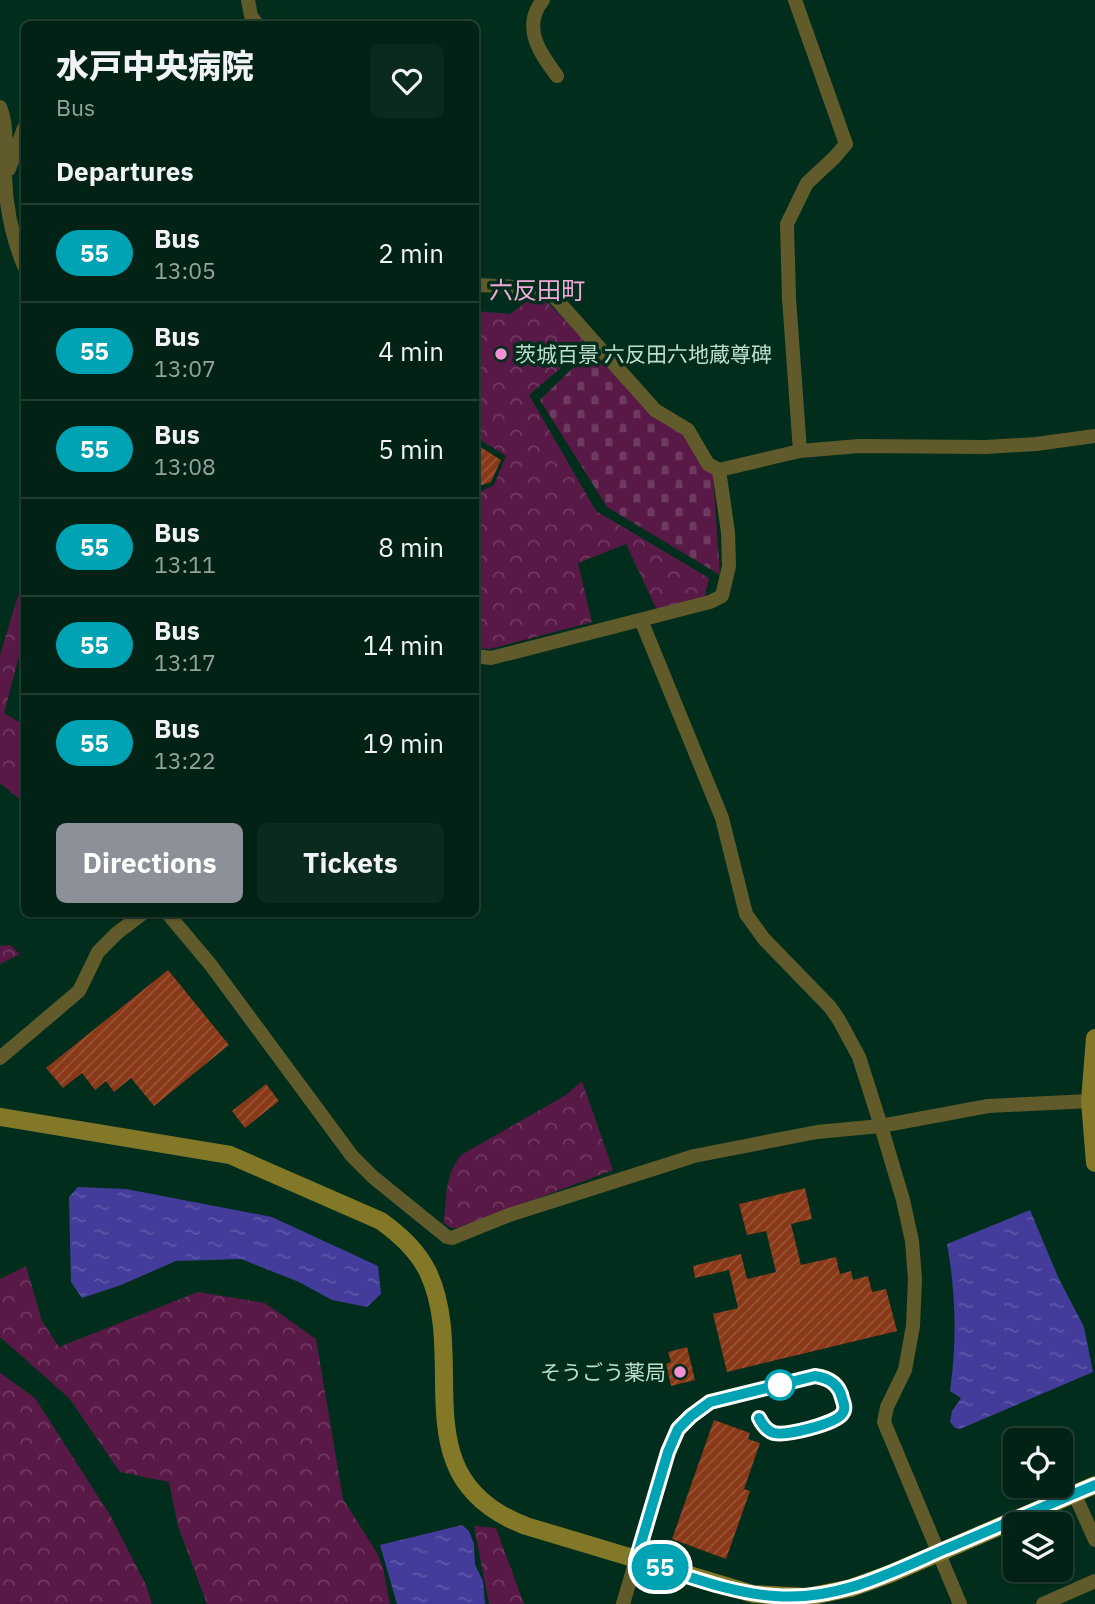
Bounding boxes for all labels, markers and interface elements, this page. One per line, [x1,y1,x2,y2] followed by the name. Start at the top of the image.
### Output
[56,44,254,87] text: 水戸中央病院
[370,44,444,118] button: heart
[56,92,95,122] text: Bus
[56,154,194,188] text: Departures
[154,221,200,255] text: Bus
[378,236,444,270] text: 2 min
[80,237,109,269] text: 55
[154,255,216,285] text: 13:05
[489,274,585,306] district label: 六反田町
[154,319,200,353] text: Bus
[378,334,444,368] text: 4 min
[80,335,109,367] text: 55
[515,340,772,368] place label: 茨城百景 六反田六地蔵尊碑
[493,346,509,362] marker: 茨城百景 六反田六地蔵尊碑
[154,353,216,383] text: 13:07
[154,417,200,451] text: Bus
[378,432,444,466] text: 5 min
[80,433,109,465] text: 55
[154,451,216,481] text: 13:08
[154,515,200,549] text: Bus
[378,530,444,564] text: 8 min
[80,531,109,563] text: 55
[154,549,216,579] text: 13:11
[154,613,200,647] text: Bus
[363,628,444,662] text: 14 min
[80,629,109,661] text: 55
[154,647,216,677] text: 13:17
[154,711,200,745] text: Bus
[363,726,444,760] text: 19 min
[80,727,109,759] text: 55
[154,745,216,775] text: 13:22
[56,823,243,903] button: Directions
[257,823,444,903] button: Tickets
[540,1358,666,1386] place label: そうごう薬局
[672,1364,688,1380] marker: そうごう薬局
[765,1370,795,1400] unlabelled marker
[1003,1428,1073,1582] map controls
[1003,1428,1073,1498] button: locate
[1003,1512,1073,1582] button: layers
[628,1544,692,1590] line badge: 55
[646,1551,674,1583] text: 55

